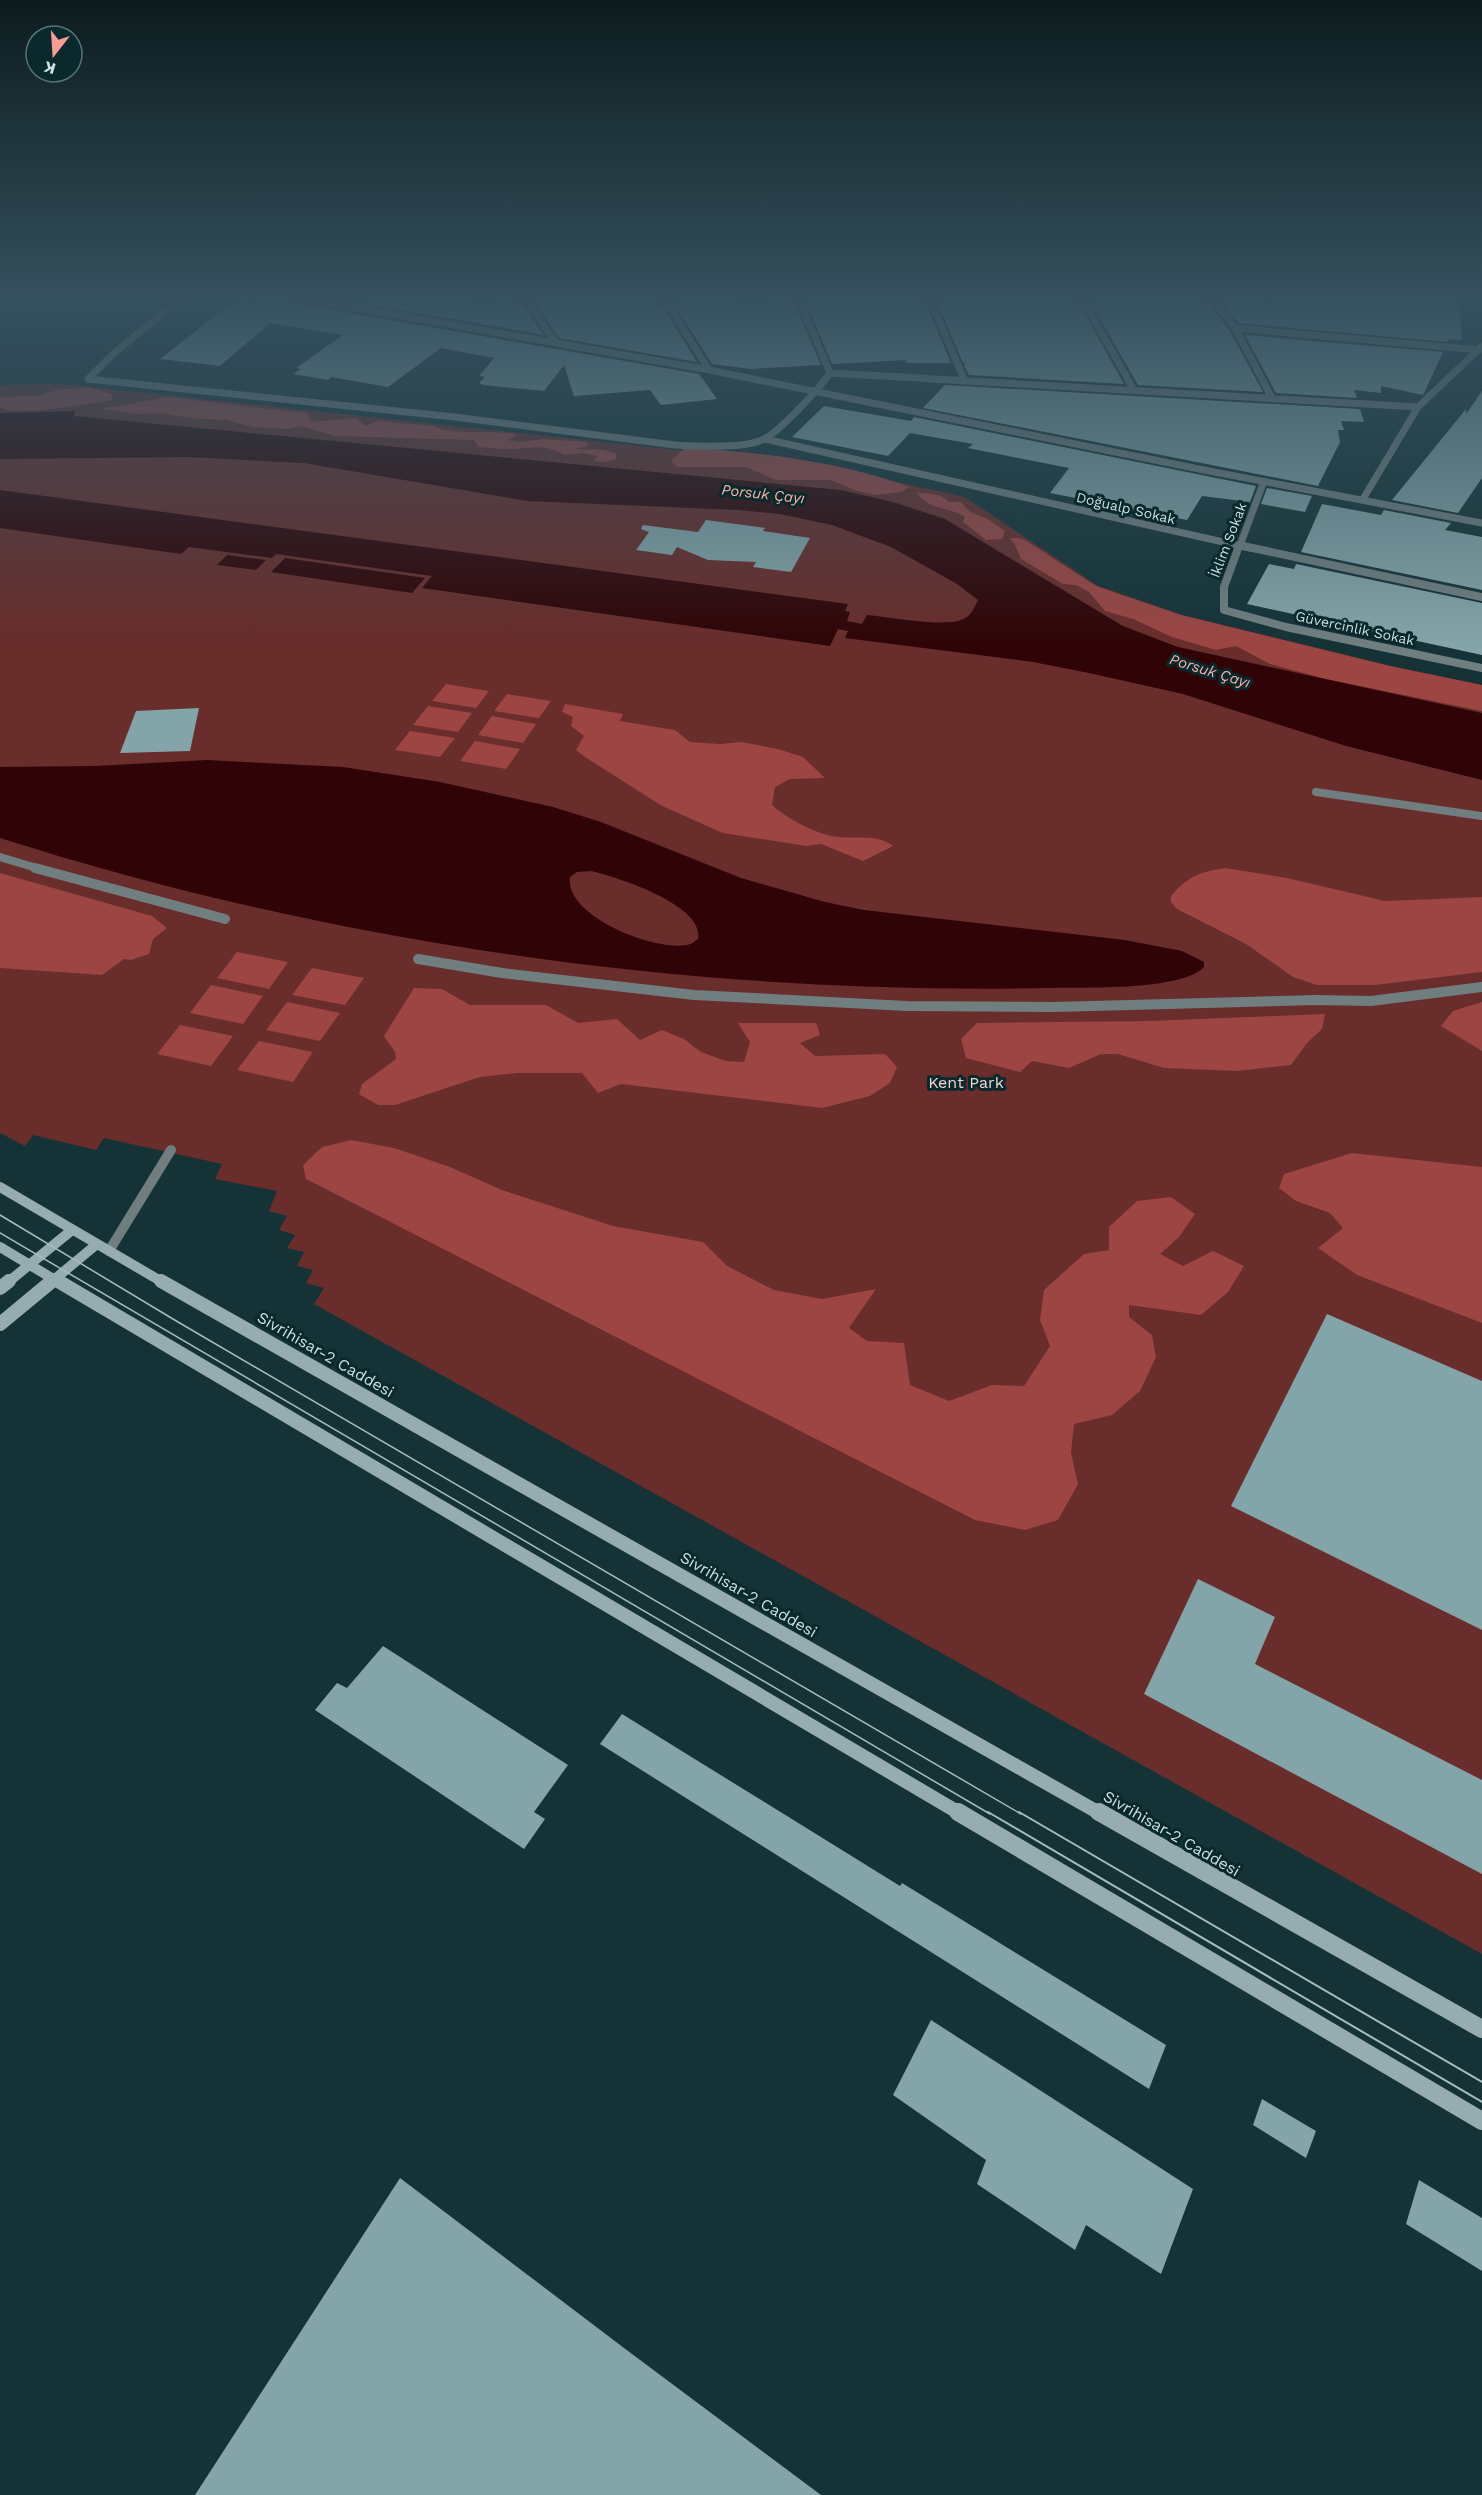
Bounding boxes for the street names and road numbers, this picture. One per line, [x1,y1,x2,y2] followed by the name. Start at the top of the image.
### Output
[1075,489,1177,527] street label: Doğualp Sokak
[1206,500,1250,580] street label: İklim Sokak
[1294,608,1416,648] street label: Güvercinlik Sokak
[254,1307,398,1401] street label: Sivrihisar-2 Caddesi
[677,1547,821,1641] street label: Sivrihisar-2 Caddesi
[1100,1786,1244,1880] street label: Sivrihisar-2 Caddesi

